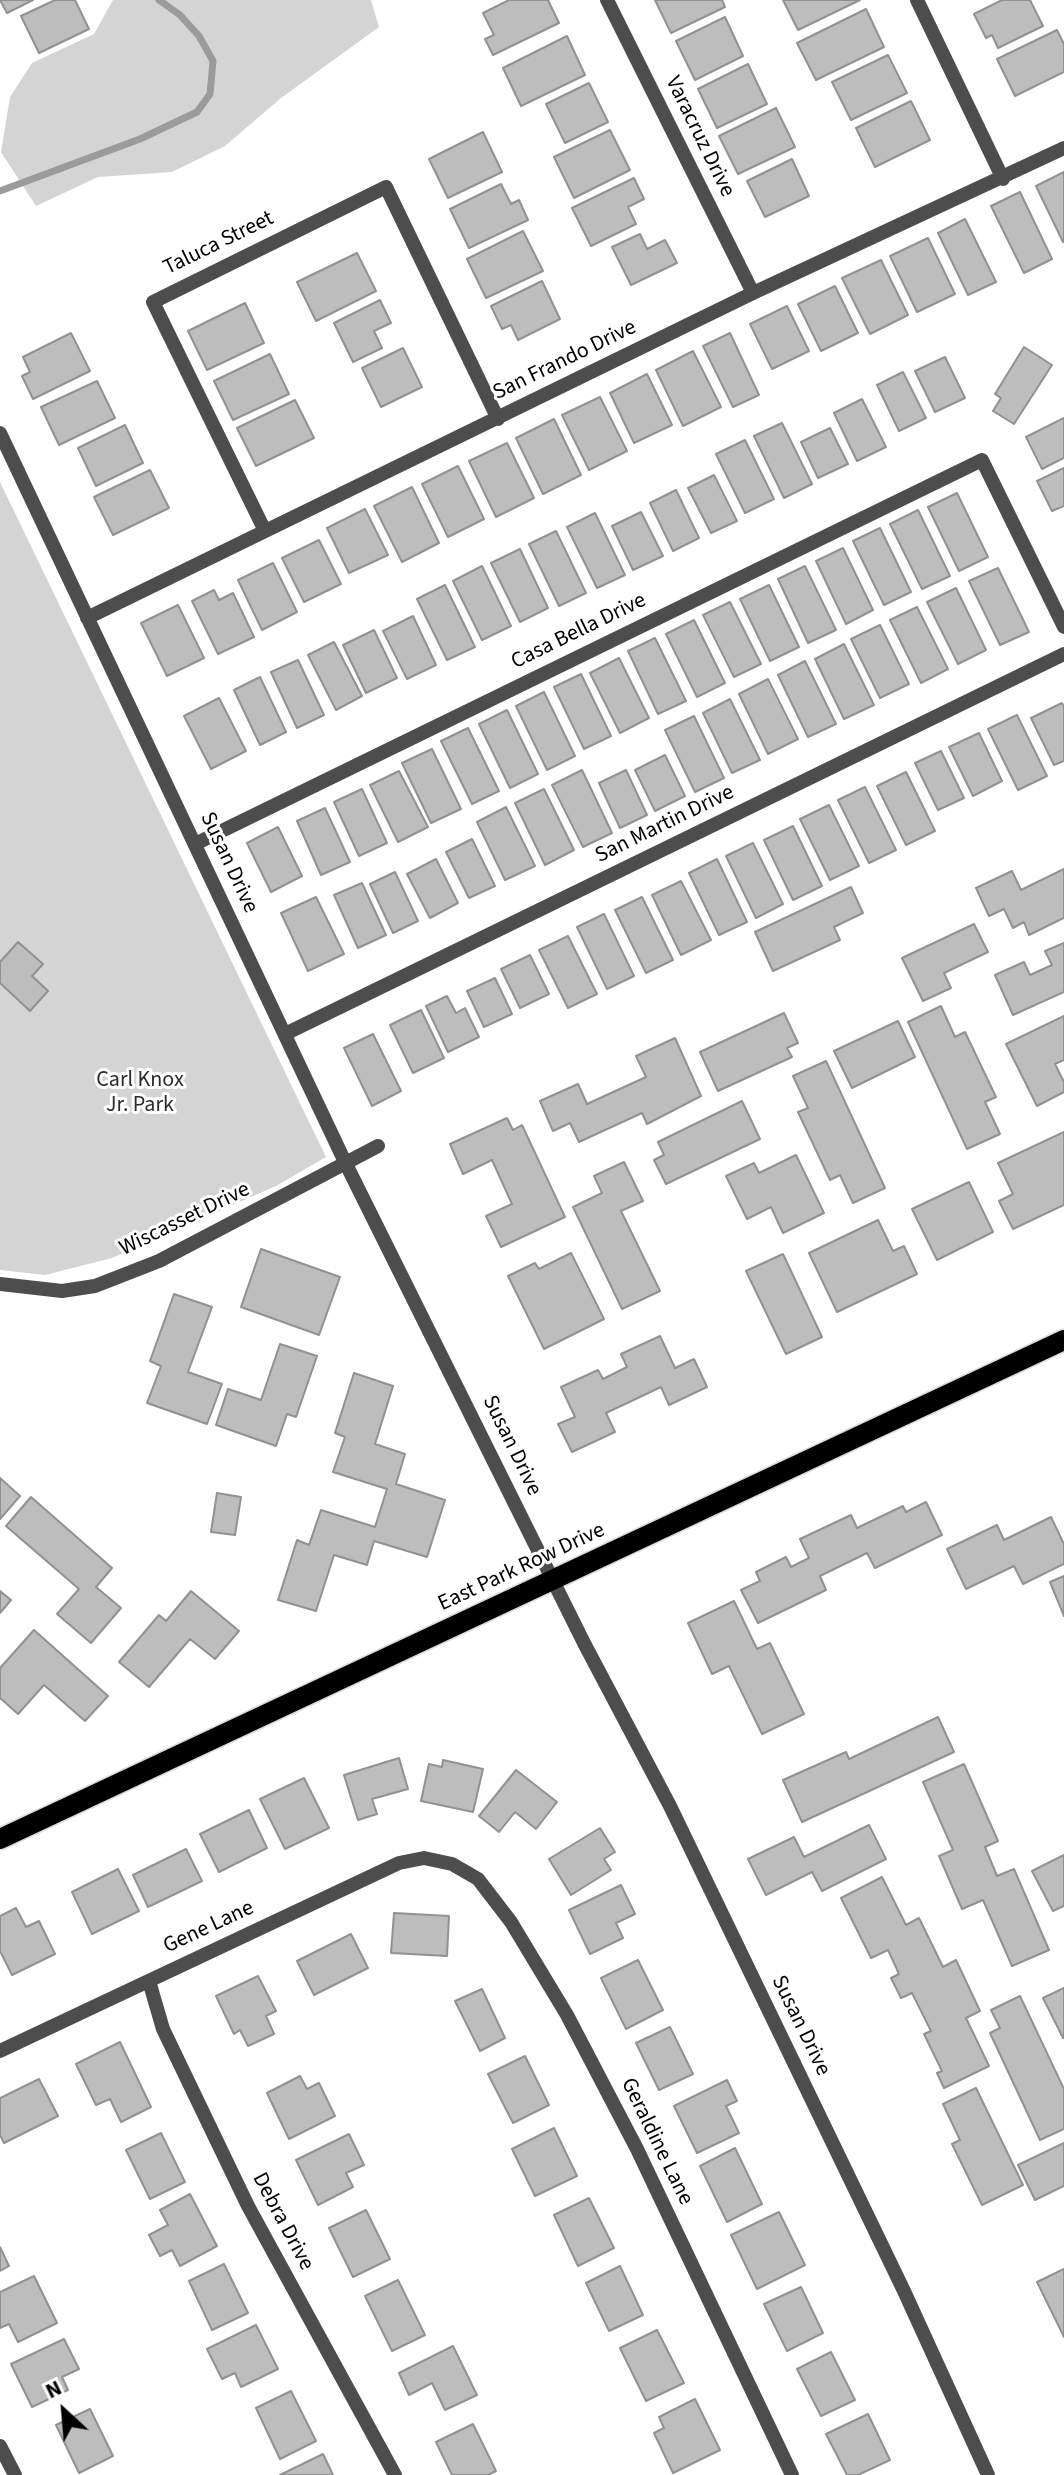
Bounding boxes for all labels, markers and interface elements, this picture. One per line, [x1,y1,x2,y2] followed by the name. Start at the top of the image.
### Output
[658,72,740,202] street label: Varacruz Drive
[160,206,278,282] street label: Taluca Street
[489,315,641,407] street label: San Frando Drive
[507,588,651,676] street label: Casa Bella Drive
[591,780,739,870] street label: San Martin Drive
[193,808,263,918] street label: Susan Drive
[96,1068,184,1120] park label: Carl Knox Jr. Park
[116,1177,254,1263] street label: Wiscasset Drive
[475,1392,547,1500] street label: Susan Drive
[434,1518,610,1618] street label: East Park Row Drive
[160,1896,258,1960] street label: Gene Lane
[764,1972,836,2080] street label: Susan Drive
[614,2074,698,2210] street label: Geraldine Lane
[245,2169,319,2275] street label: Debra Drive
[24,2371,104,2451] north arrow
[40,2372,67,2407] text: N

